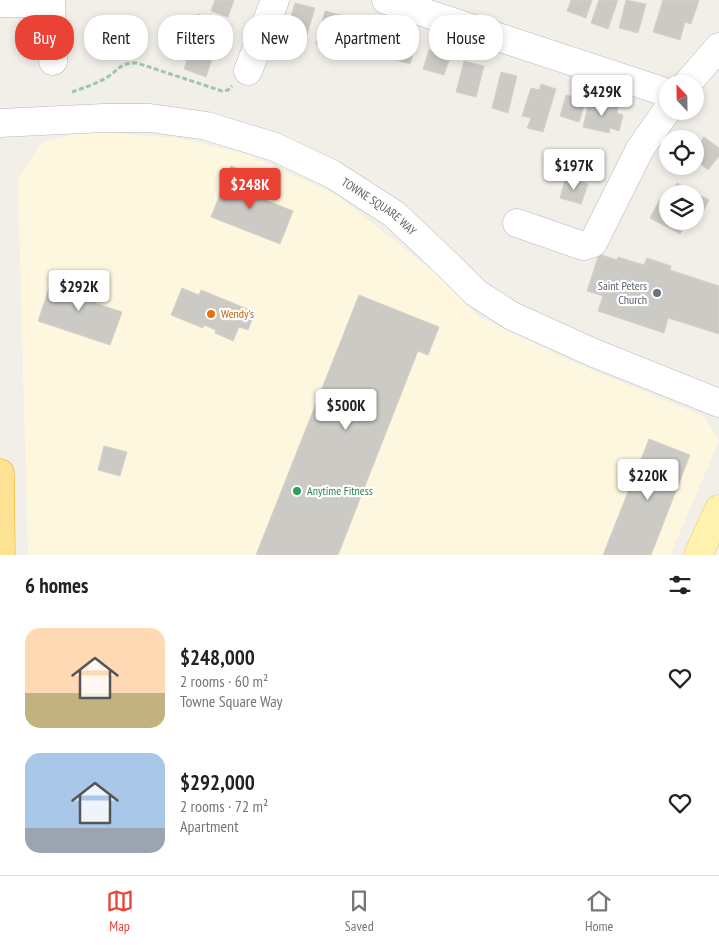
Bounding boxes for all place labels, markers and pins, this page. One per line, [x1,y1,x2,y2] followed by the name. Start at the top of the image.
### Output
[567,74,637,117] pin: $429K
[539,148,609,191] pin: $197K
[215,168,285,210] pin: $248K
[44,270,114,312] pin: $292K
[598,278,647,307] place label: Saint Peters Church
[651,287,663,299] marker: Saint Peters Church
[221,306,254,321] place label: Wendy's
[205,308,217,320] marker: Wendy's
[311,388,381,431] pin: $500K
[613,458,683,501] pin: $220K
[307,483,373,498] place label: Anytime Fitness
[291,485,303,497] marker: Anytime Fitness

